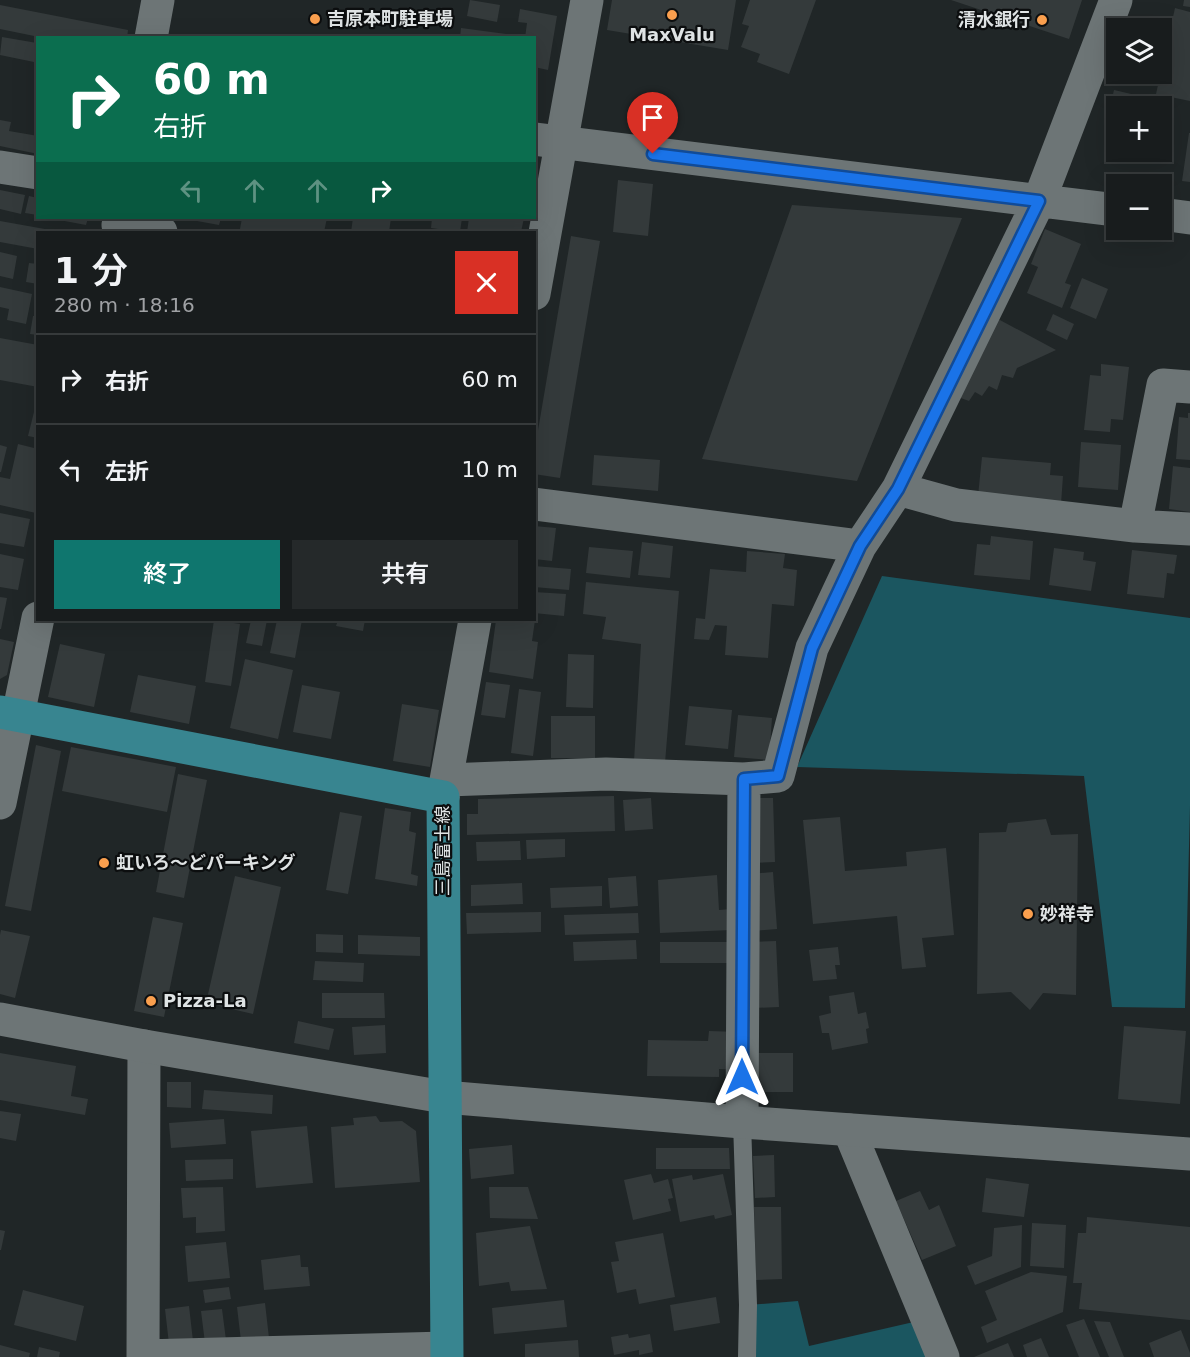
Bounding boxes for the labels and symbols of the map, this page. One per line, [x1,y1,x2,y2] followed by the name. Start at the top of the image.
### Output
[327,8,453,29] place label: 吉原本町駐車場
[665,8,679,22] marker: MaxValu
[958,9,1030,30] place label: 清水銀行
[308,12,322,26] marker: 吉原本町駐車場
[1035,13,1049,27] marker: 清水銀行
[629,24,715,45] place label: MaxValu
[627,92,678,154] pin
[432,806,453,896] street label: 三島富士線
[116,852,295,873] place label: 虹いろ～どパーキング
[97,856,111,870] marker: 虹いろ～どパーキング
[1040,903,1094,924] place label: 妙祥寺
[1021,907,1035,921] marker: 妙祥寺
[163,990,247,1011] place label: Pizza-La
[144,994,158,1008] marker: Pizza-La
[710,1045,774,1109] position arrow

